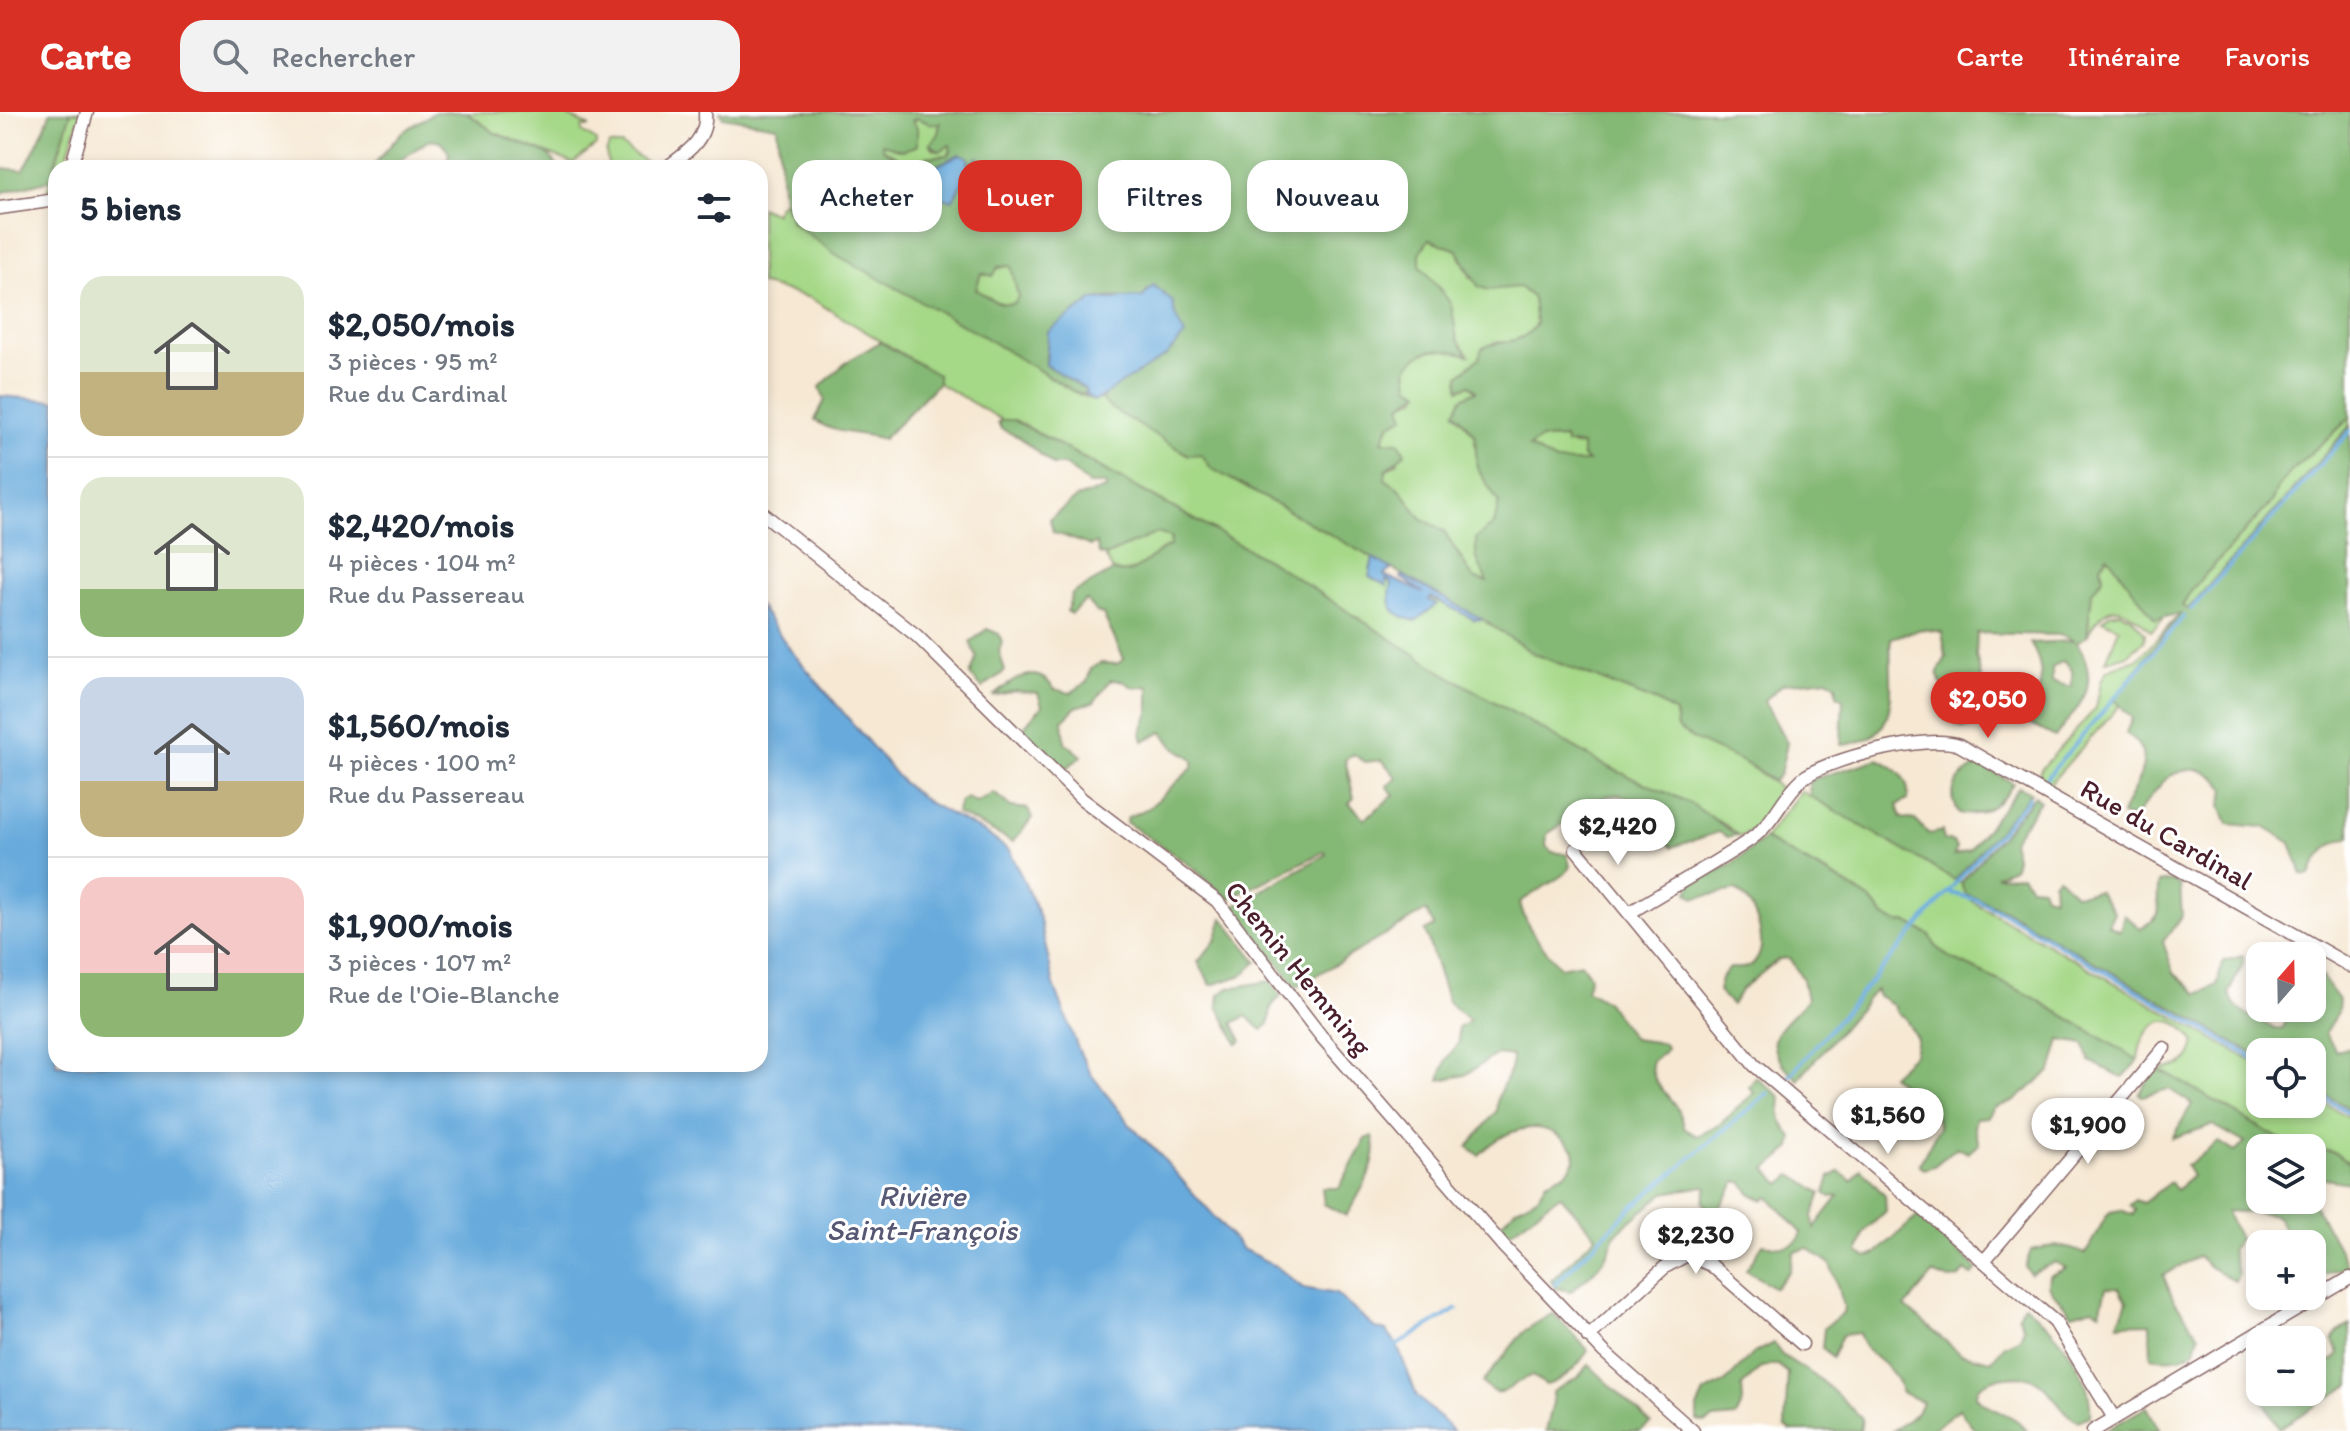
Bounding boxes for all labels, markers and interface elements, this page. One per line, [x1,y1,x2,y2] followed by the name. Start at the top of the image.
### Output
[180,20,740,92] search box
[40,33,132,79] text: Carte
[208,34,252,78] icon: search
[272,38,415,75] text: Rechercher
[1956,39,2024,73] text: Carte
[2068,39,2181,73] text: Itinéraire
[2225,39,2310,73] text: Favoris
[792,160,942,232] chip: Acheter
[958,160,1082,232] chip: Louer
[1098,160,1231,232] chip: Filtres
[1247,160,1408,232] chip: Nouveau
[692,186,736,230] icon: filters
[80,188,181,229] text: 5 biens
[328,304,515,345] text: $2,050/mois
[144,308,240,404] icon: home
[328,345,498,377] text: 3 pièces · 95 m²
[328,377,507,409] text: Rue du Cardinal
[328,505,514,546] text: $2,420/mois
[144,509,240,605] icon: home
[328,546,516,578] text: 4 pièces · 104 m²
[328,578,525,610] text: Rue du Passereau
[1923,672,2053,740] pin: $2,050
[1949,682,2027,714] text: $2,050
[328,705,510,746] text: $1,560/mois
[144,709,240,805] icon: home
[328,746,516,778] text: 4 pièces · 100 m²
[2075,771,2259,897] street label: Rue du Cardinal
[328,778,525,810] text: Rue du Passereau
[1553,799,1683,867] pin: $2,420
[1579,809,1657,841] text: $2,420
[1218,874,1380,1063] street label: Chemin Hemming
[328,905,513,946] text: $1,900/mois
[144,909,240,1005] icon: home
[2246,942,2326,1022] north arrow
[2246,942,2326,1406] map controls
[328,946,511,978] text: 3 pièces · 107 m²
[328,978,560,1010] text: Rue de l'Oie-Blanche
[2246,1038,2326,1118] button: locate
[1823,1088,1953,1156] pin: $1,560
[1851,1098,1925,1130] text: $1,560
[2023,1098,2153,1166] pin: $1,900
[2049,1108,2127,1140] text: $1,900
[2246,1134,2326,1214] button: layers
[827,1177,1019,1248] water label: Rivière Saint-François
[1631,1208,1761,1276] pin: $2,230
[1658,1218,1734,1250] text: $2,230
[2246,1230,2326,1310] button: +
[2246,1326,2326,1406] button: −

